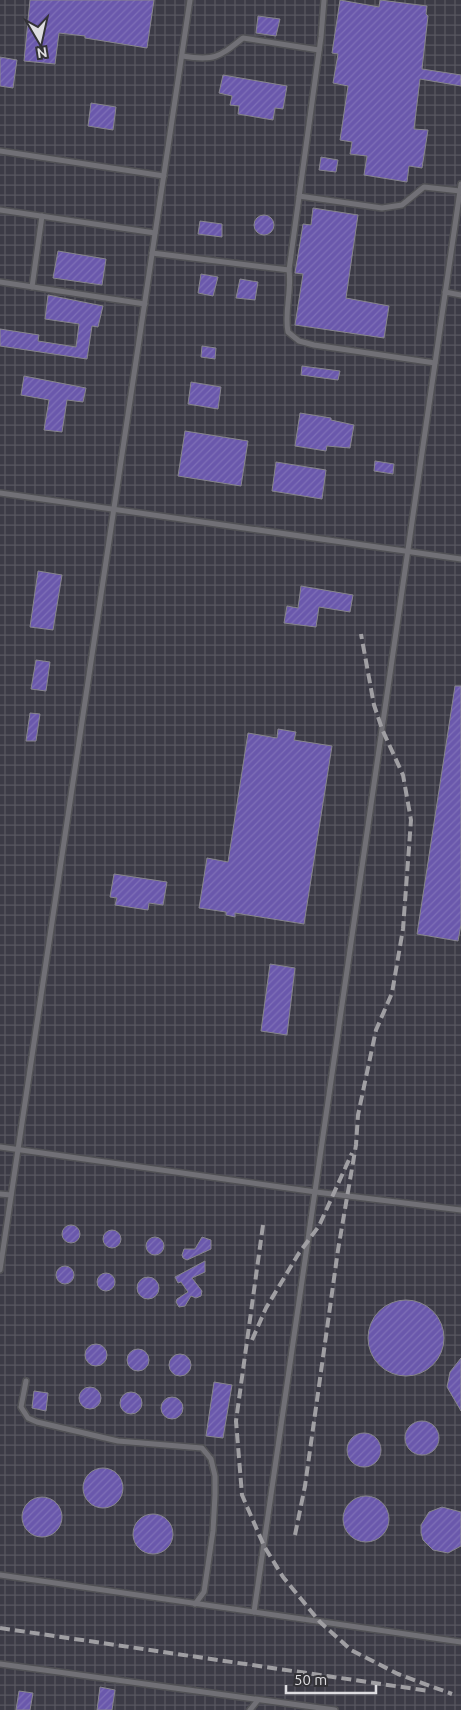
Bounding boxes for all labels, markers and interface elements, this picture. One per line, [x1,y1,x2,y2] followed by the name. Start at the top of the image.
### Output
[15,15,65,65] north arrow
[36,44,48,62] text: N
[286,1662,376,1694] scale bar
[294,1671,327,1688] text: 50 m

